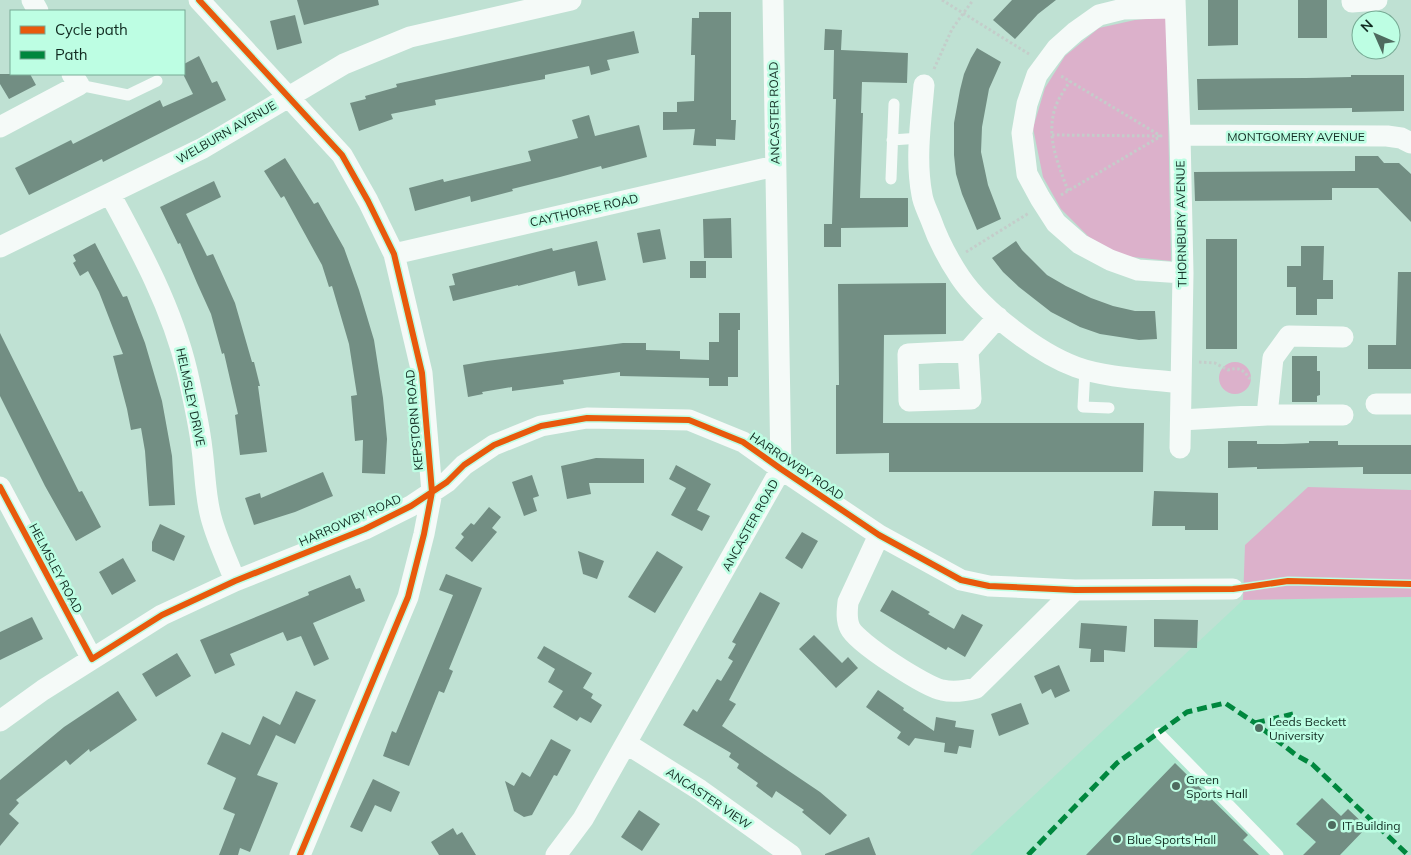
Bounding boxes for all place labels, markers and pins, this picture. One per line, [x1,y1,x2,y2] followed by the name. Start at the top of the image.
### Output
[1269,714,1346,743] place label: Leeds Beckett University
[1253,722,1265,734] marker: Leeds Beckett University
[1186,772,1248,801] place label: Green Sports Hall
[1170,780,1182,792] marker: Green Sports Hall
[1342,818,1401,833] place label: IT Building
[1326,819,1338,831] marker: IT Building
[1127,832,1216,847] place label: Blue Sports Hall
[1111,833,1123,845] marker: Blue Sports Hall

